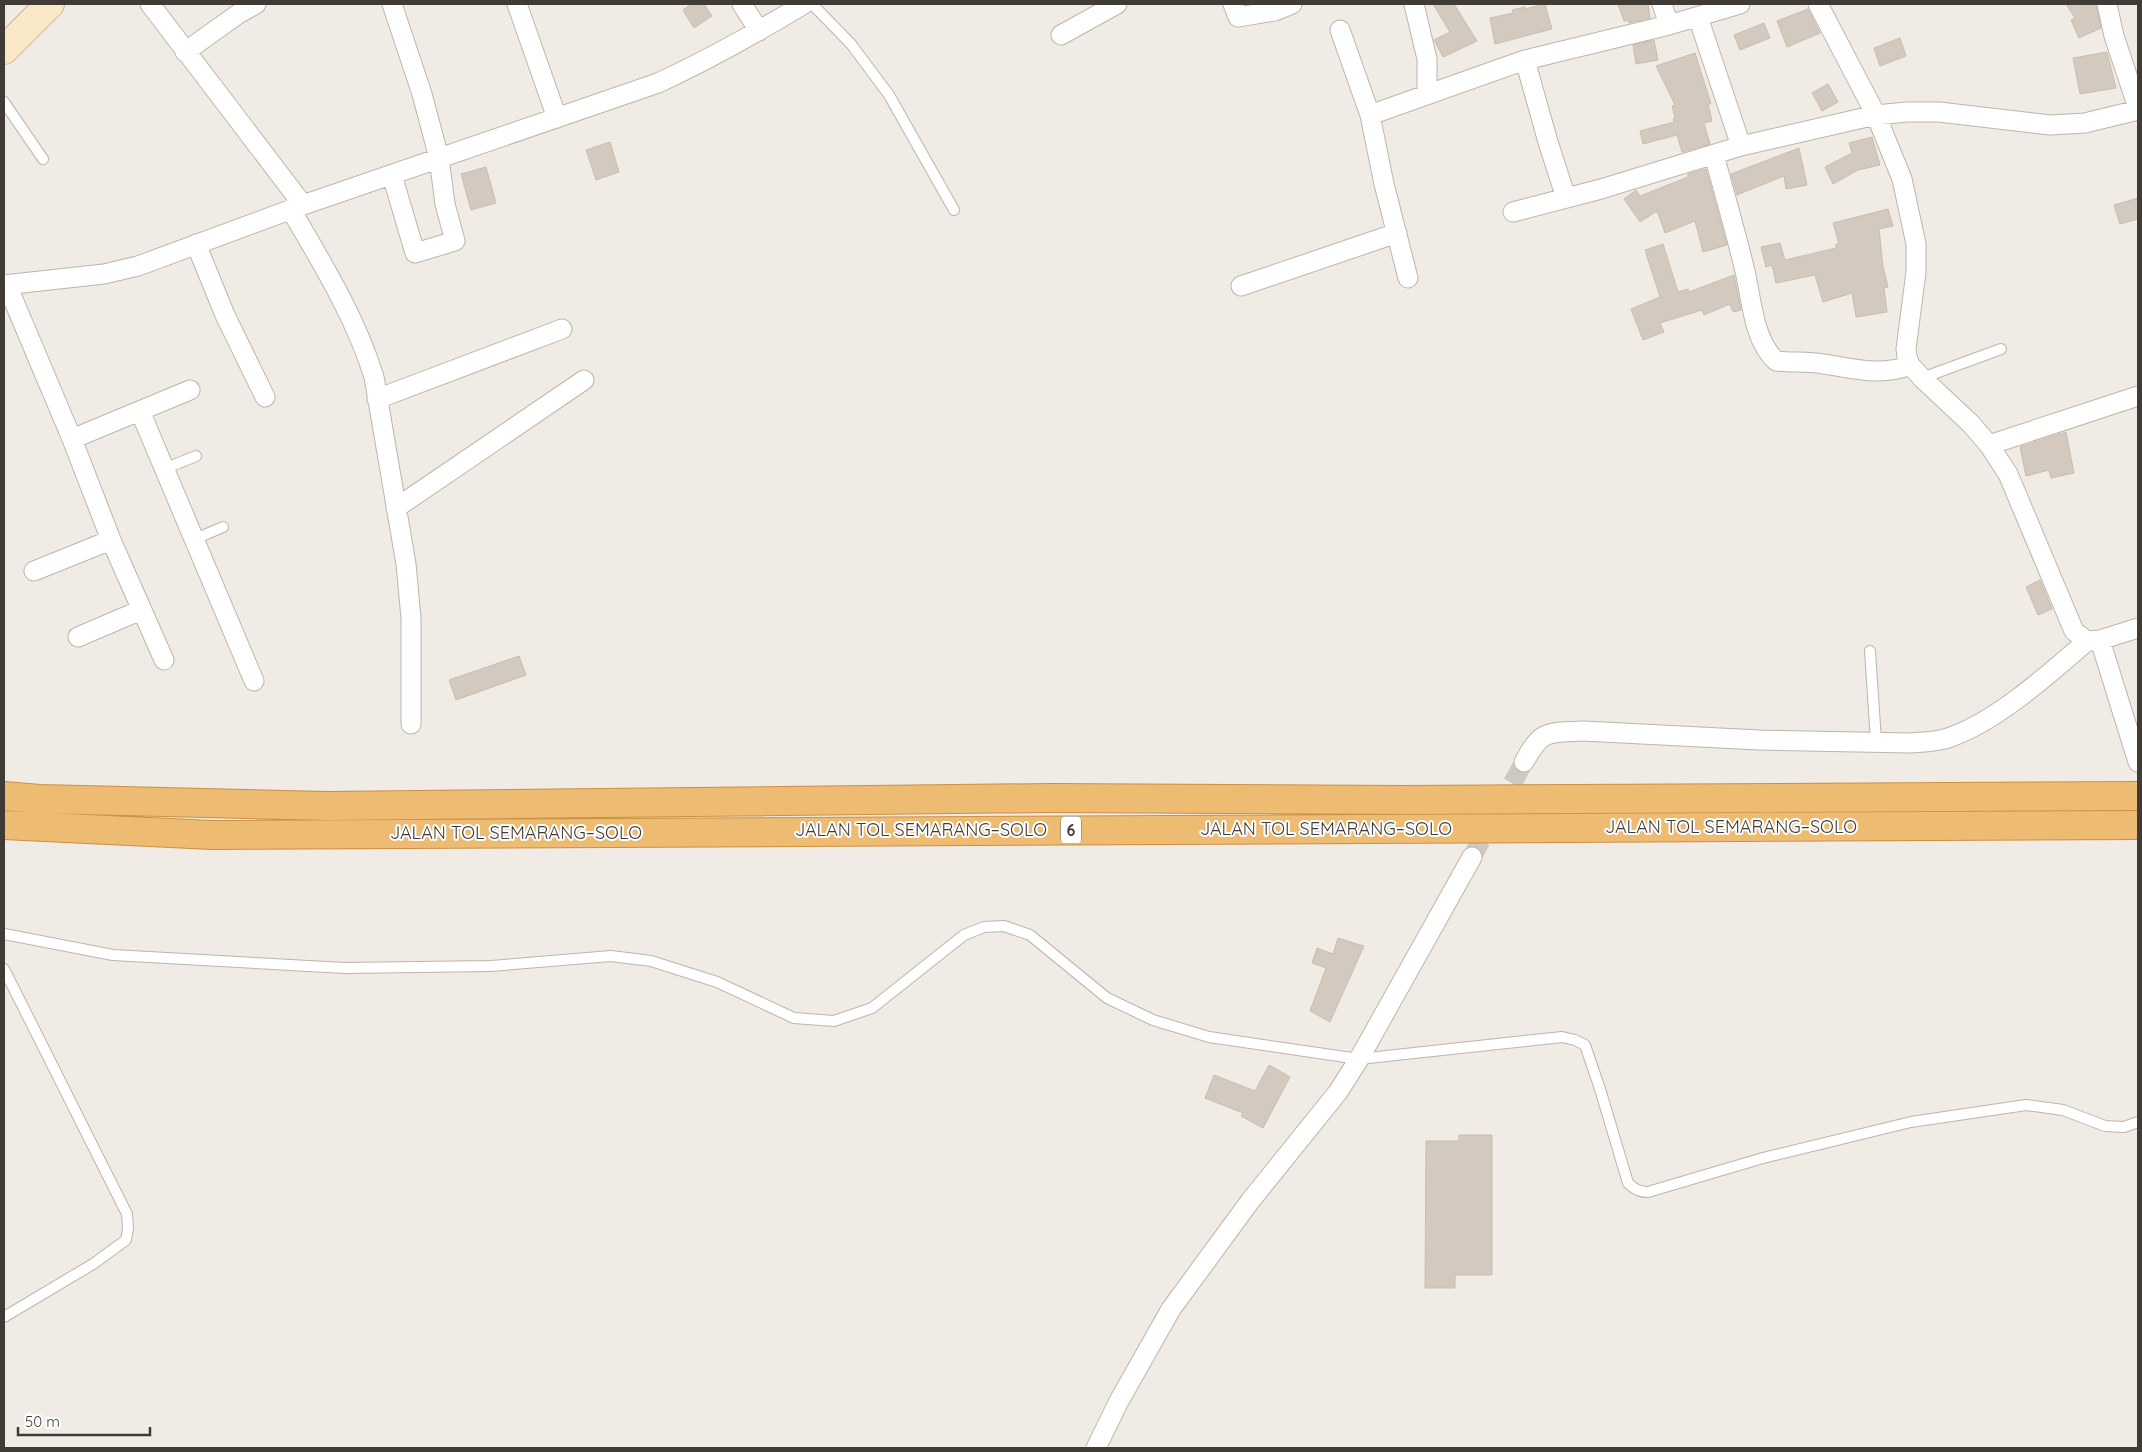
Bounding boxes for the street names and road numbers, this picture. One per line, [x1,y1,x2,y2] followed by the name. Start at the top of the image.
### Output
[1605,815,1857,838] street label: JALAN TOL SEMARANG–SOLO
[1061,816,1081,844] road number: 6
[1200,817,1452,840] street label: JALAN TOL SEMARANG–SOLO
[795,818,1047,841] street label: JALAN TOL SEMARANG–SOLO
[390,821,642,844] street label: JALAN TOL SEMARANG–SOLO

